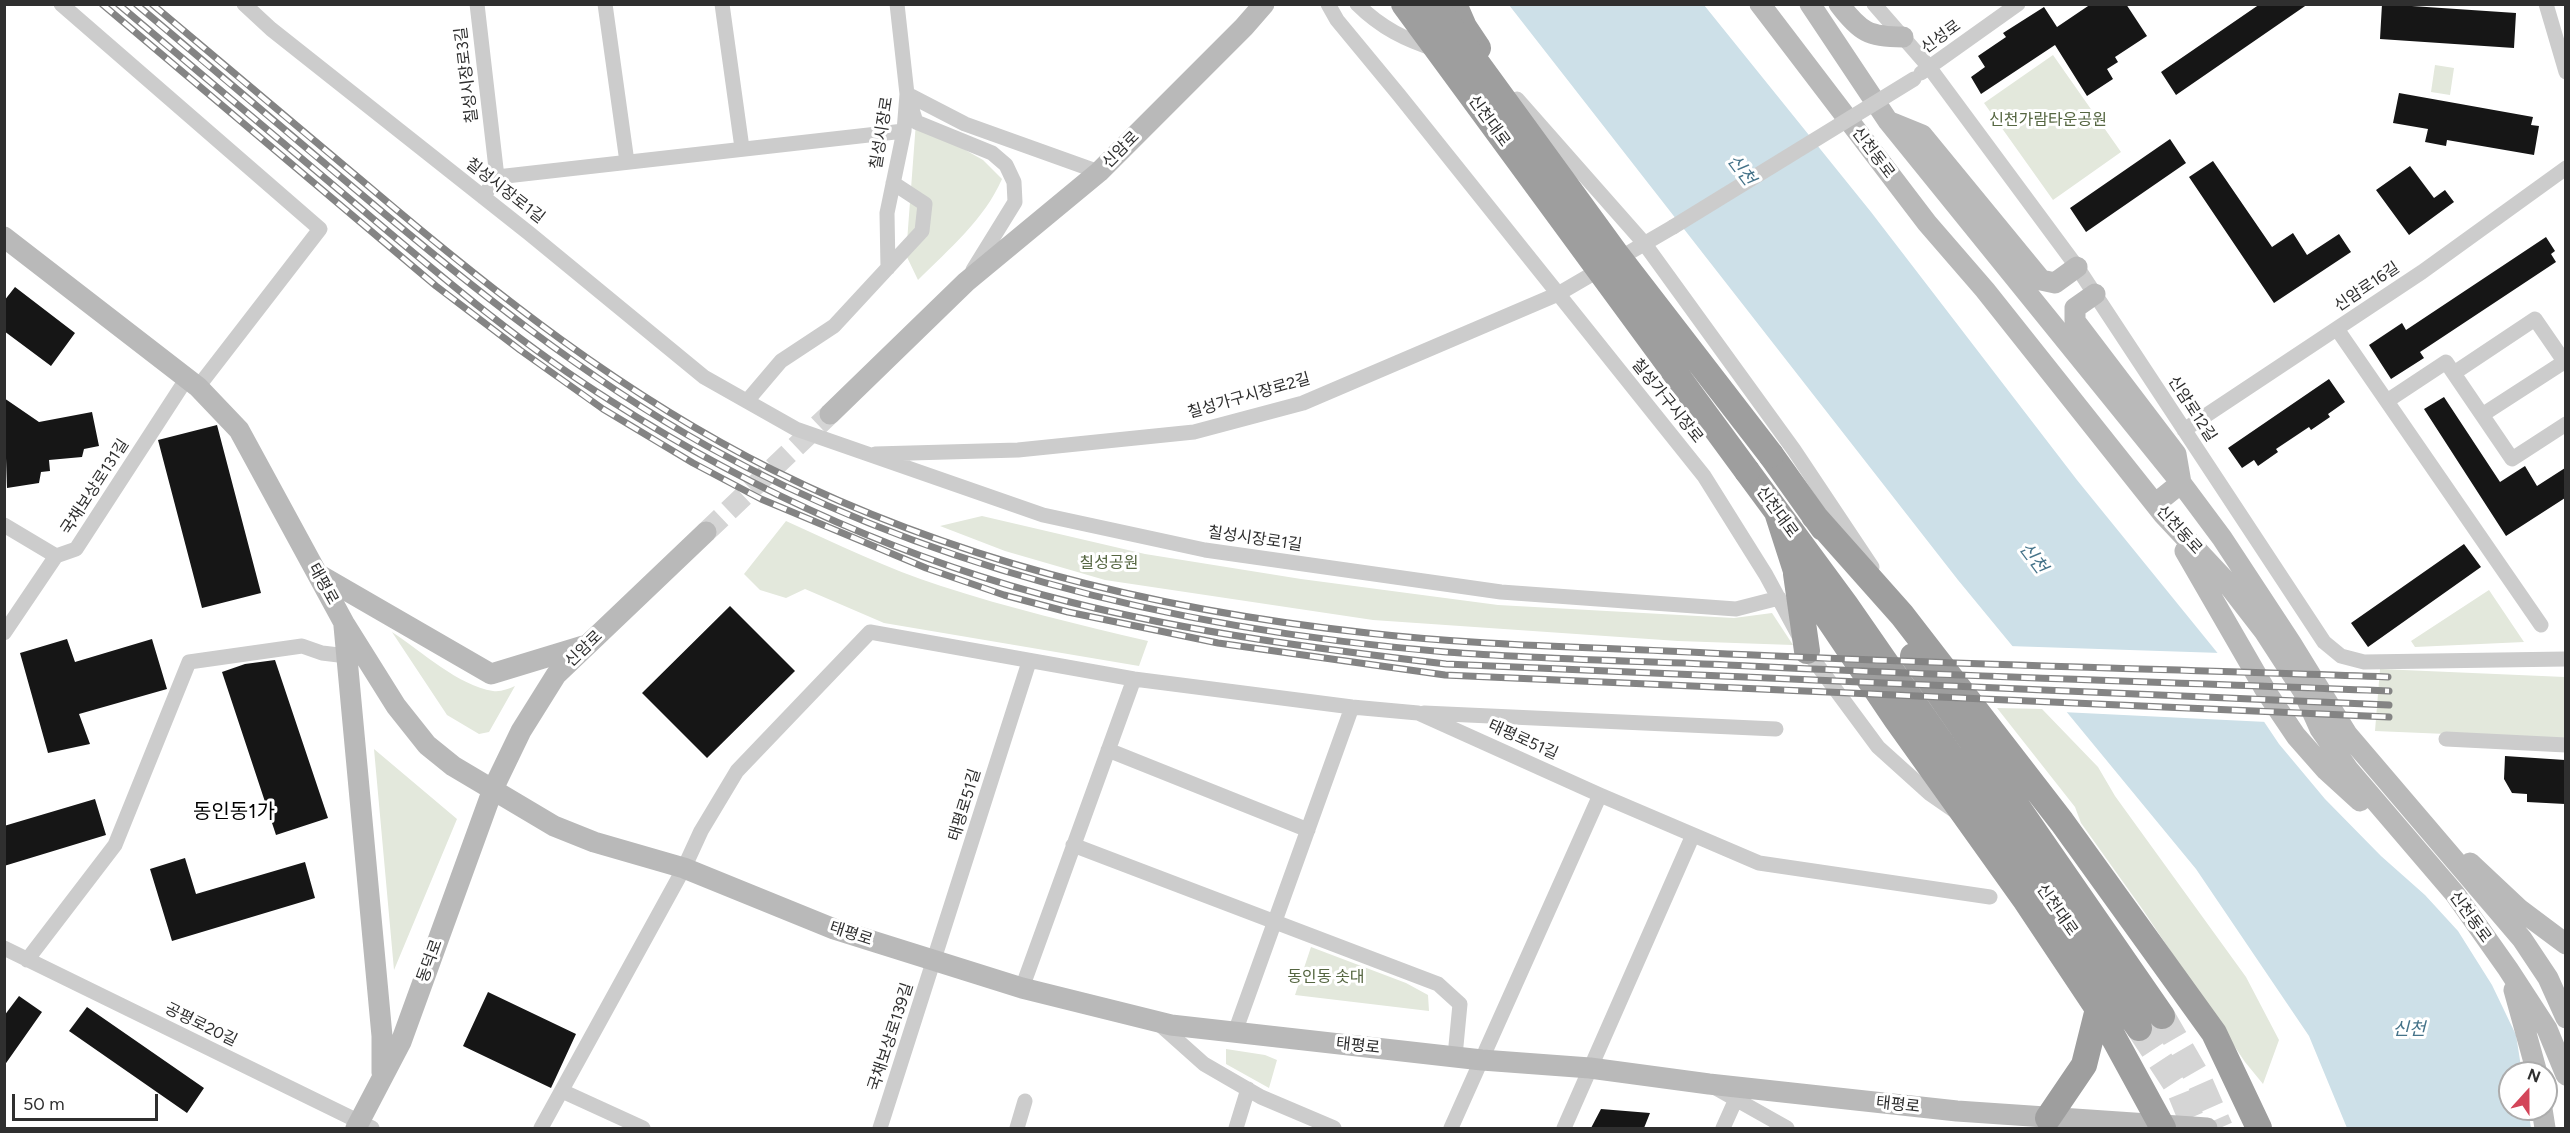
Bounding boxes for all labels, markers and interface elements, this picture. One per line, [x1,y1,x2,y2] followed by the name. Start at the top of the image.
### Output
[1917,16,1965,58] street label: 신성로
[452,26,482,124] street label: 칠성시장로3길
[1464,92,1514,150] street label: 신천대로
[867,95,897,171] street label: 칠성시장로
[1989,110,2107,130] park label: 신천가람타운공원
[1848,124,1898,182] street label: 신천동로
[1099,128,1143,172] street label: 신암로
[1722,150,1760,190] water label: 신천
[462,154,548,228] street label: 칠성시장로1길
[2331,258,2403,316] street label: 신암로16길
[1627,355,1707,447] street label: 칠성가구시장로
[1185,369,1313,423] street label: 칠성가구시장로2길
[2164,373,2220,445] street label: 신암로12길
[57,436,133,538] street label: 국채보상로131길
[1752,483,1802,541] street label: 신천대로
[2152,502,2206,558] street label: 신천동로
[1207,523,1303,555] street label: 칠성시장로1길
[2014,538,2052,578] water label: 신천
[1080,553,1138,573] park label: 칠성공원
[304,560,342,608] street label: 태평로
[561,627,607,671] street label: 신암로
[1485,716,1561,764] street label: 태평로51길
[945,766,985,844] street label: 태평로51길
[193,800,275,824] district label: 동인동1가
[2032,880,2082,940] street label: 신천대로
[2445,888,2495,946] street label: 신천동로
[827,918,875,950] street label: 태평로
[413,937,447,985] street label: 동덕로
[1287,967,1365,987] park label: 동인동 솟대
[864,980,918,1094] street label: 국채보상로139길
[162,999,240,1051] street label: 공평로20길
[2392,1019,2426,1041] water label: 신천
[1335,1034,1381,1058] street label: 태평로
[2498,1061,2558,1121] north arrow
[2525,1065,2543,1087] text: N
[15,1082,160,1120] scale bar
[23,1093,65,1115] text: 50 m
[1875,1093,1921,1117] street label: 태평로

